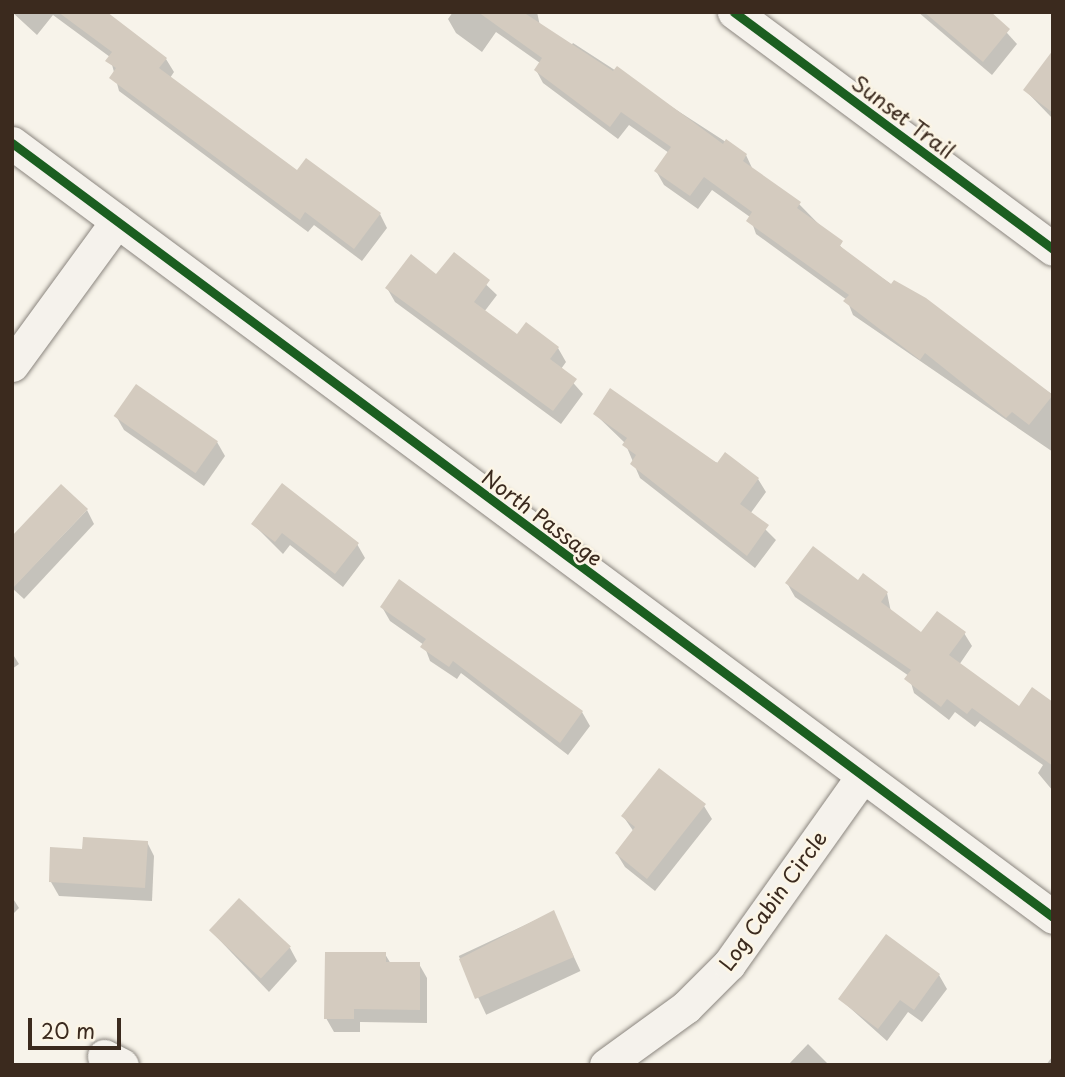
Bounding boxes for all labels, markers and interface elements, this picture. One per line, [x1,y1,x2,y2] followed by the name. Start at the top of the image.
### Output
[848,69,960,163] street label: Sunset Trail
[477,463,609,571] street label: North Passage
[712,824,832,976] street label: Log Cabin Circle
[32,1004,124,1048] scale bar
[41,1014,95,1046] text: 20 m

